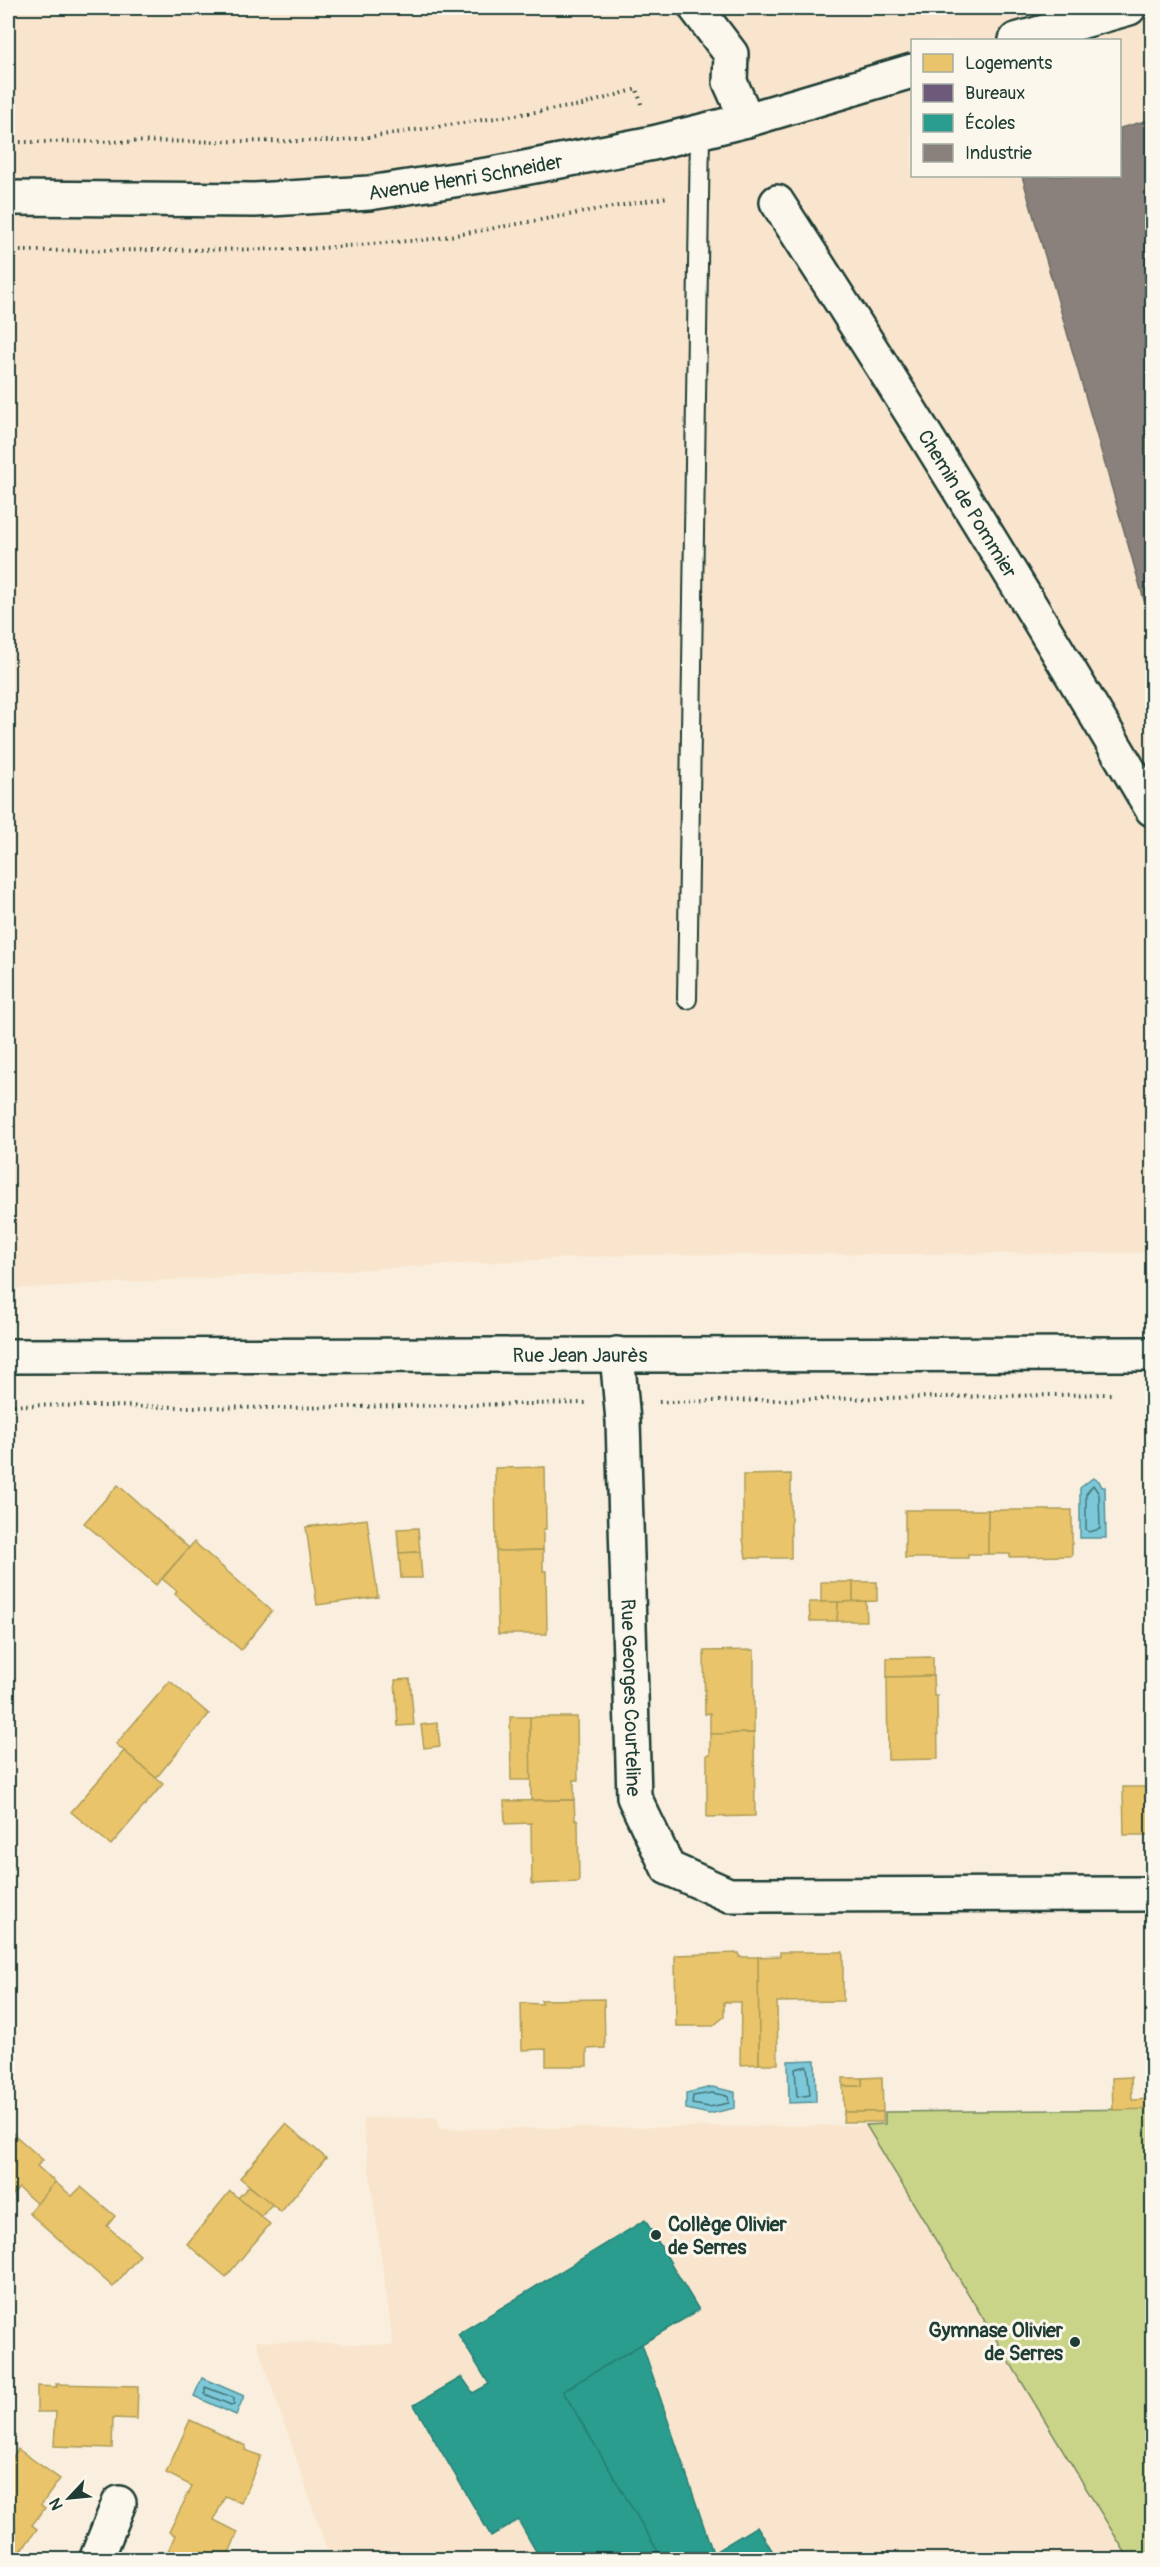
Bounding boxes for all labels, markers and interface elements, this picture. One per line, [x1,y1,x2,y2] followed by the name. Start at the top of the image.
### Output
[911,39,1121,177] legend
[965,52,1052,75] text: Logements
[965,82,1025,105] text: Bureaux
[965,112,1015,135] text: Écoles
[965,142,1032,165] text: Industrie
[367,148,565,205] street label: Avenue Henri Schneider
[913,425,1023,583] street label: Chemin de Pommier
[512,1342,648,1368] street label: Rue Jean Jaurès
[616,1598,646,1797] street label: Rue Georges Courteline
[668,2212,788,2260] place label: Collège Olivier de Serres
[649,2228,663,2242] marker: Collège Olivier de Serres
[929,2318,1064,2366] place label: Gymnase Olivier de Serres
[1068,2335,1082,2349] marker: Gymnase Olivier de Serres
[39,2468,99,2528] north arrow
[45,2495,68,2513] text: N

